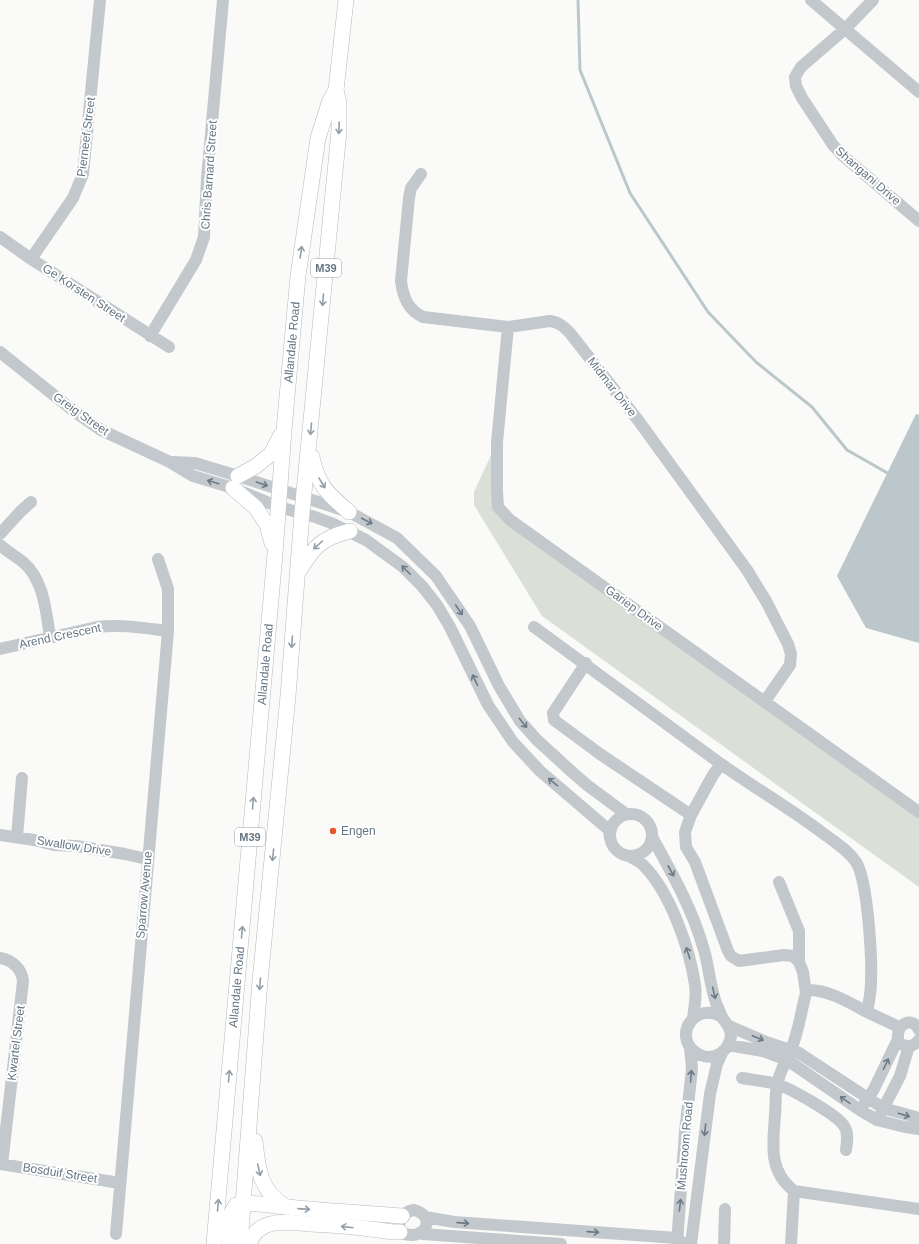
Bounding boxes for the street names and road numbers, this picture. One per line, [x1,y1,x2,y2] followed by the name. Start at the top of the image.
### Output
[74,96,98,178] street label: Pierneef Street
[198,119,220,230] street label: Chris Barnard Street
[832,144,904,208] street label: Shangani Drive
[311,259,341,277] road number: M39
[40,261,129,325] street label: Ge Korsten Street
[281,301,303,384] street label: Allandale Road
[585,355,640,420] street label: Midmar Drive
[50,390,112,439] street label: Greig Street
[603,583,666,634] street label: Gariep Drive
[18,620,103,652] street label: Arend Crescent
[255,623,276,705] street label: Allandale Road
[235,828,265,846] road number: M39
[36,833,113,859] street label: Swallow Drive
[133,850,155,939] street label: Sparrow Avenue
[226,946,247,1028] street label: Allandale Road
[4,1004,28,1081] street label: Kwartel Street
[674,1101,696,1191] street label: Mushroom Road
[22,1160,99,1186] street label: Bosduif Street

